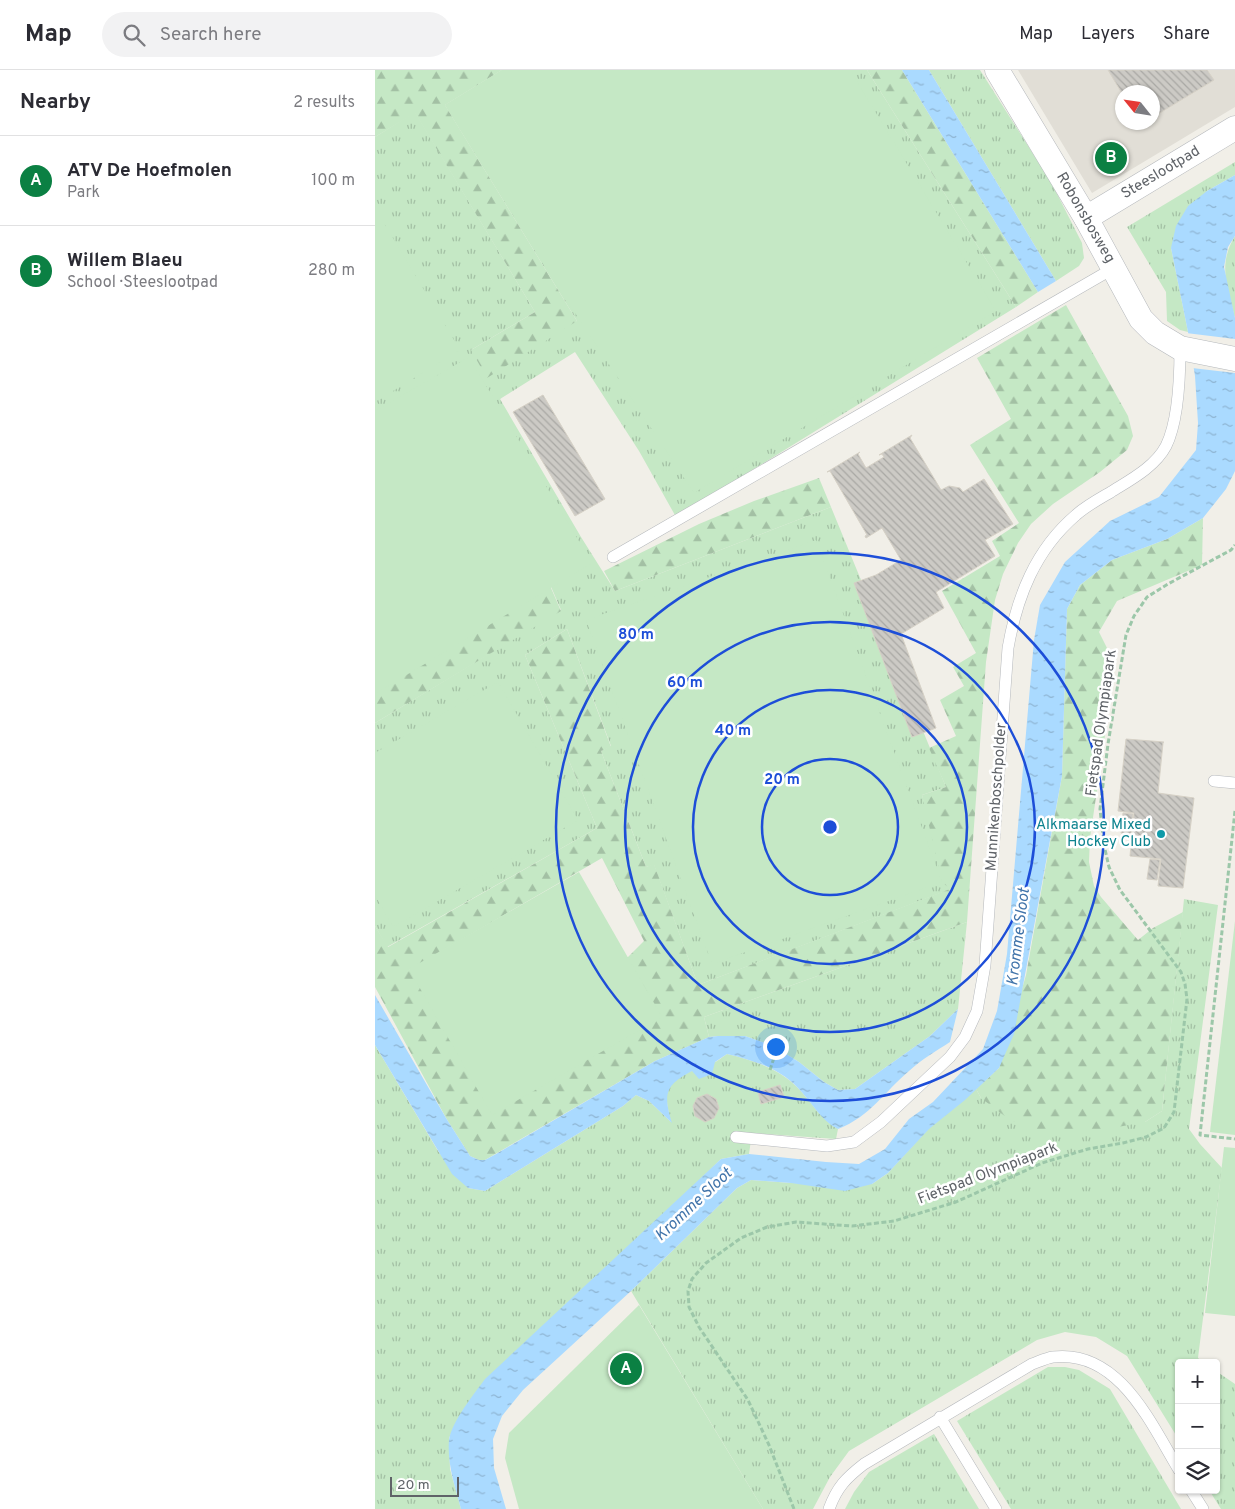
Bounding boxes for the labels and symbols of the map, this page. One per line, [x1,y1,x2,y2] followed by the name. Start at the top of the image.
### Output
[1115,85,1160,130] north arrow
[1095,139,1127,177] pin: B
[1118,142,1204,204] street label: Steeslootpad
[1051,169,1119,267] street label: Robonsbosweg
[618,626,654,645] text: 80 m
[1082,648,1122,798] street label: Fietspad Olympiapark
[667,674,703,693] text: 60 m
[715,722,751,741] text: 40 m
[982,722,1012,872] street label: Munnikenboschpolder
[764,771,800,790] text: 20 m
[1036,816,1151,852] place label: Alkmaarse Mixed Hockey Club
[821,818,839,836] centre of rings
[1155,828,1167,840] marker: Alkmaarse Mixed Hockey Club
[1003,886,1035,987] water label: Kromme Sloot
[763,1034,789,1060] your location
[915,1139,1061,1209] street label: Fietspad Olympiapark
[651,1163,738,1246] water label: Kromme Sloot
[610,1350,642,1388] pin: A
[390,1474,459,1497] scale bar

